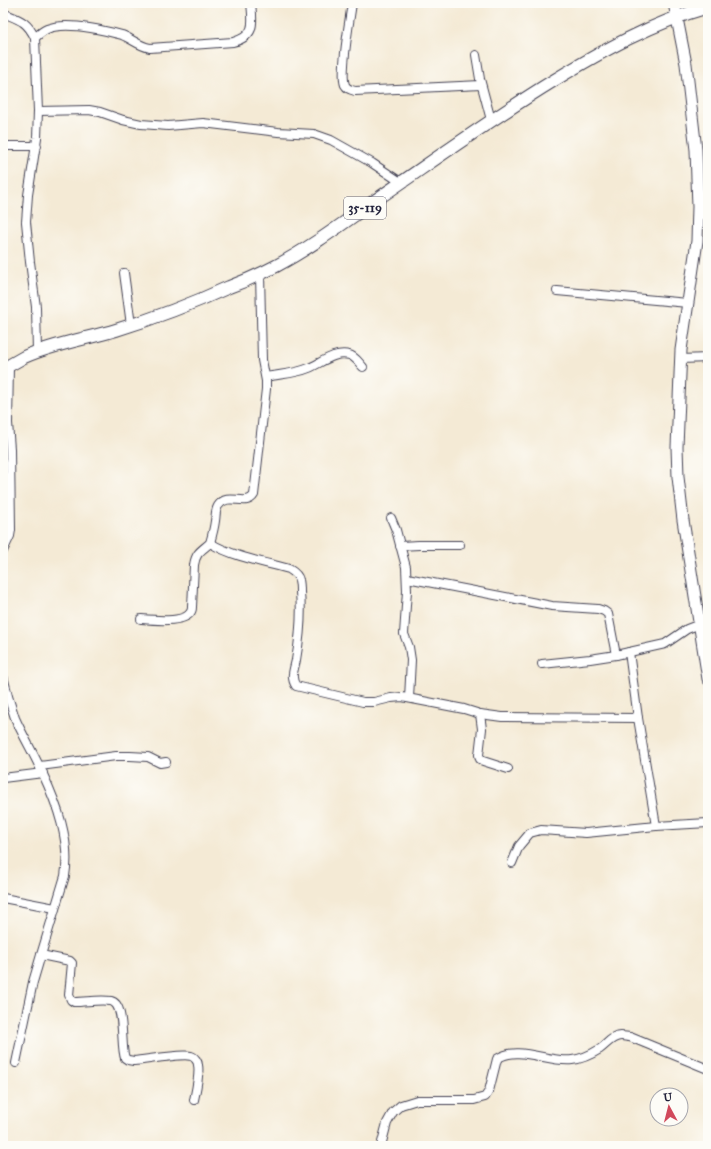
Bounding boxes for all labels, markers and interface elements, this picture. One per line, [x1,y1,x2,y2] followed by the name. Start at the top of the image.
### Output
[344,197,386,219] road number: 35-119
[649,1087,689,1127] north arrow
[663,1091,673,1105] text: U

